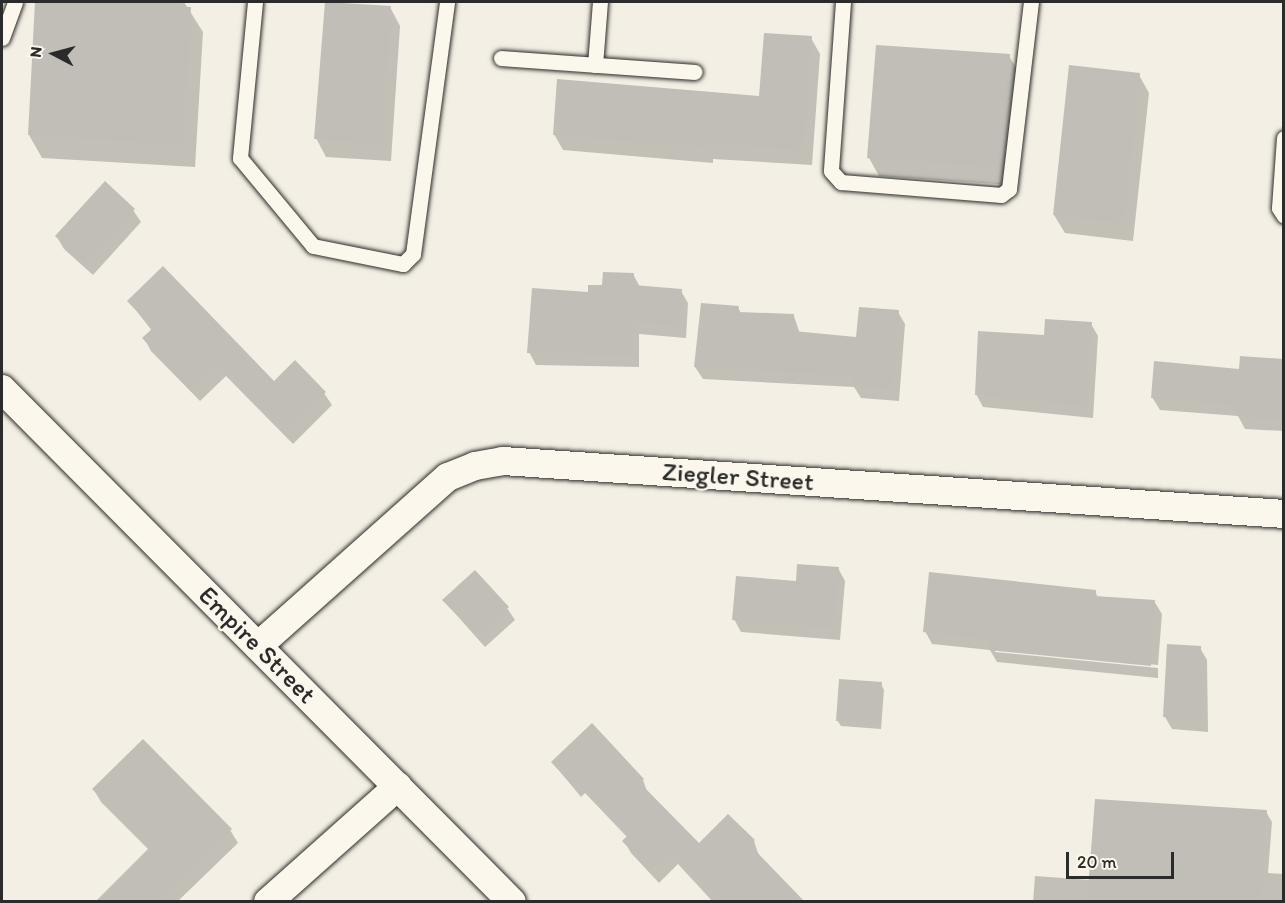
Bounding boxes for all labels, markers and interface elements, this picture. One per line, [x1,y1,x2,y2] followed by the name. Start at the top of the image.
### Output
[24,24,84,84] north arrow
[26,46,46,58] text: N
[661,456,815,498] street label: Ziegler Street
[192,580,322,710] street label: Empire Street
[1069,840,1177,878] scale bar
[1077,851,1117,873] text: 20 m

